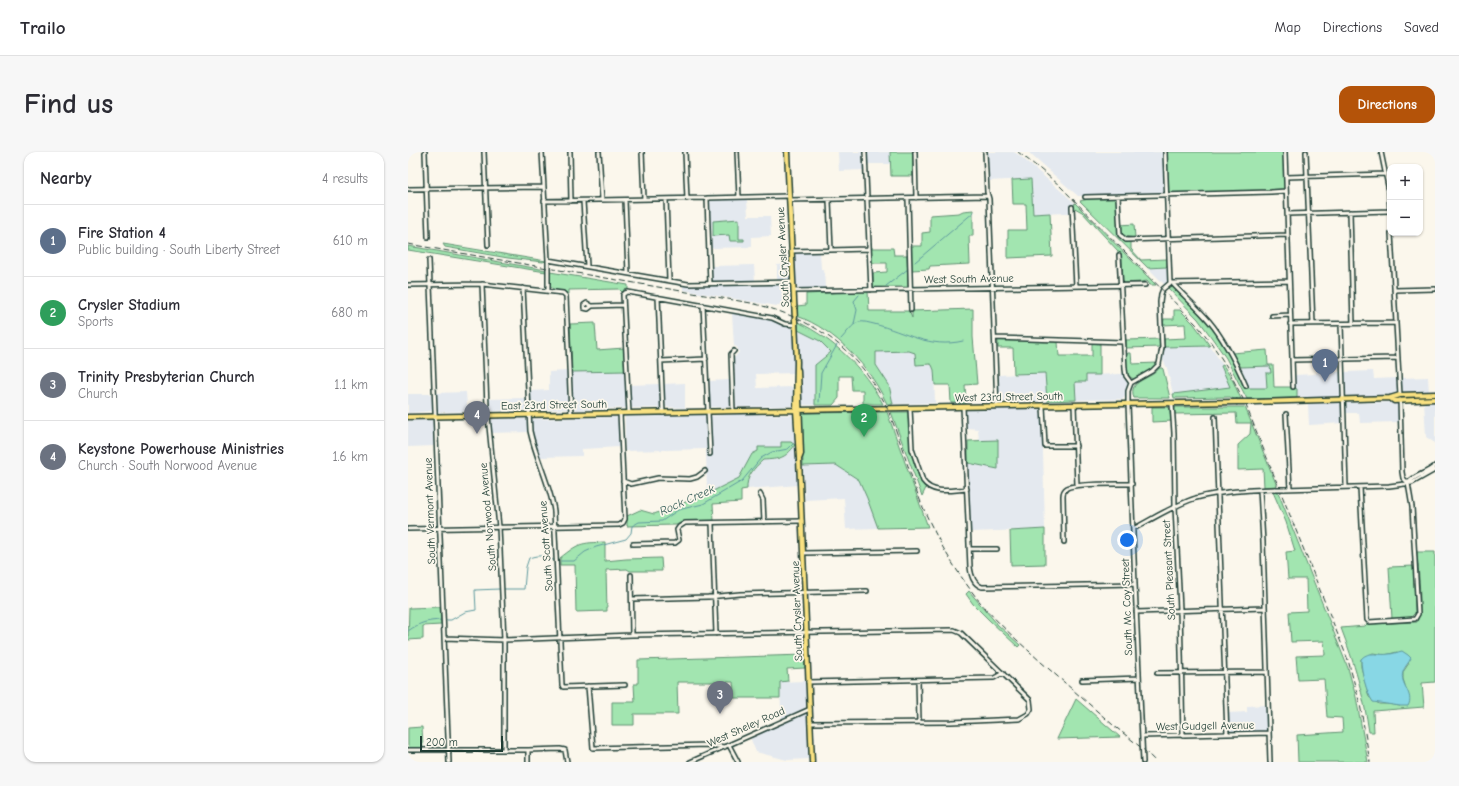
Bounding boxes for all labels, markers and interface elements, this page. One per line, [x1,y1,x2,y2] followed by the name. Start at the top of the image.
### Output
[20,17,66,39] text: Trailo
[1274,19,1301,36] text: Map
[1323,19,1382,36] text: Directions
[1404,19,1439,36] text: Saved
[1339,86,1435,123] button: Directions
[24,88,113,120] text: Find us
[1387,164,1423,236] map controls
[1387,164,1423,200] button: +
[40,169,91,188] text: Nearby
[322,171,368,186] text: 4 results
[1387,200,1423,236] button: −
[774,206,792,307] street label: South Crysler Avenue
[78,224,166,242] text: Fire Station 4
[50,233,56,248] text: 1
[333,233,368,248] text: 610 m
[78,242,280,257] text: Public building · South Liberty Street
[924,272,1014,286] street label: West South Avenue
[78,296,180,314] text: Crysler Stadium
[50,305,56,320] text: 2
[331,305,368,320] text: 680 m
[78,314,113,329] text: Sports
[1312,349,1338,382] pin: 1
[78,368,255,386] text: Trinity Presbyterian Church
[50,377,56,392] text: 3
[334,377,368,392] text: 1.1 km
[78,386,118,401] text: Church
[955,390,1063,404] street label: West 23rd Street South
[501,398,607,412] street label: East 23rd Street South
[464,401,490,434] pin: 4
[851,404,877,437] pin: 2
[78,440,284,458] text: Keystone Powerhouse Ministries
[50,449,56,464] text: 4
[332,449,368,464] text: 1.6 km
[422,457,438,565] street label: South Vermont Avenue
[78,458,257,473] text: Church · South Norwood Avenue
[477,462,499,572] street label: South Norwood Avenue
[657,482,717,518] water label: Rock Creek
[536,500,556,592] street label: South Scott Avenue
[1160,519,1178,621] street label: South Pleasant Street
[1117,530,1137,550] your location
[1119,557,1135,656] street label: South Mc Coy Street
[789,560,805,661] street label: South Crysler Avenue
[707,681,733,714] pin: 3
[705,704,787,750] street label: West Sheley Road
[1156,719,1255,733] street label: West Gudgell Avenue
[420,734,503,753] scale bar
[426,736,458,749] text: 200 m

